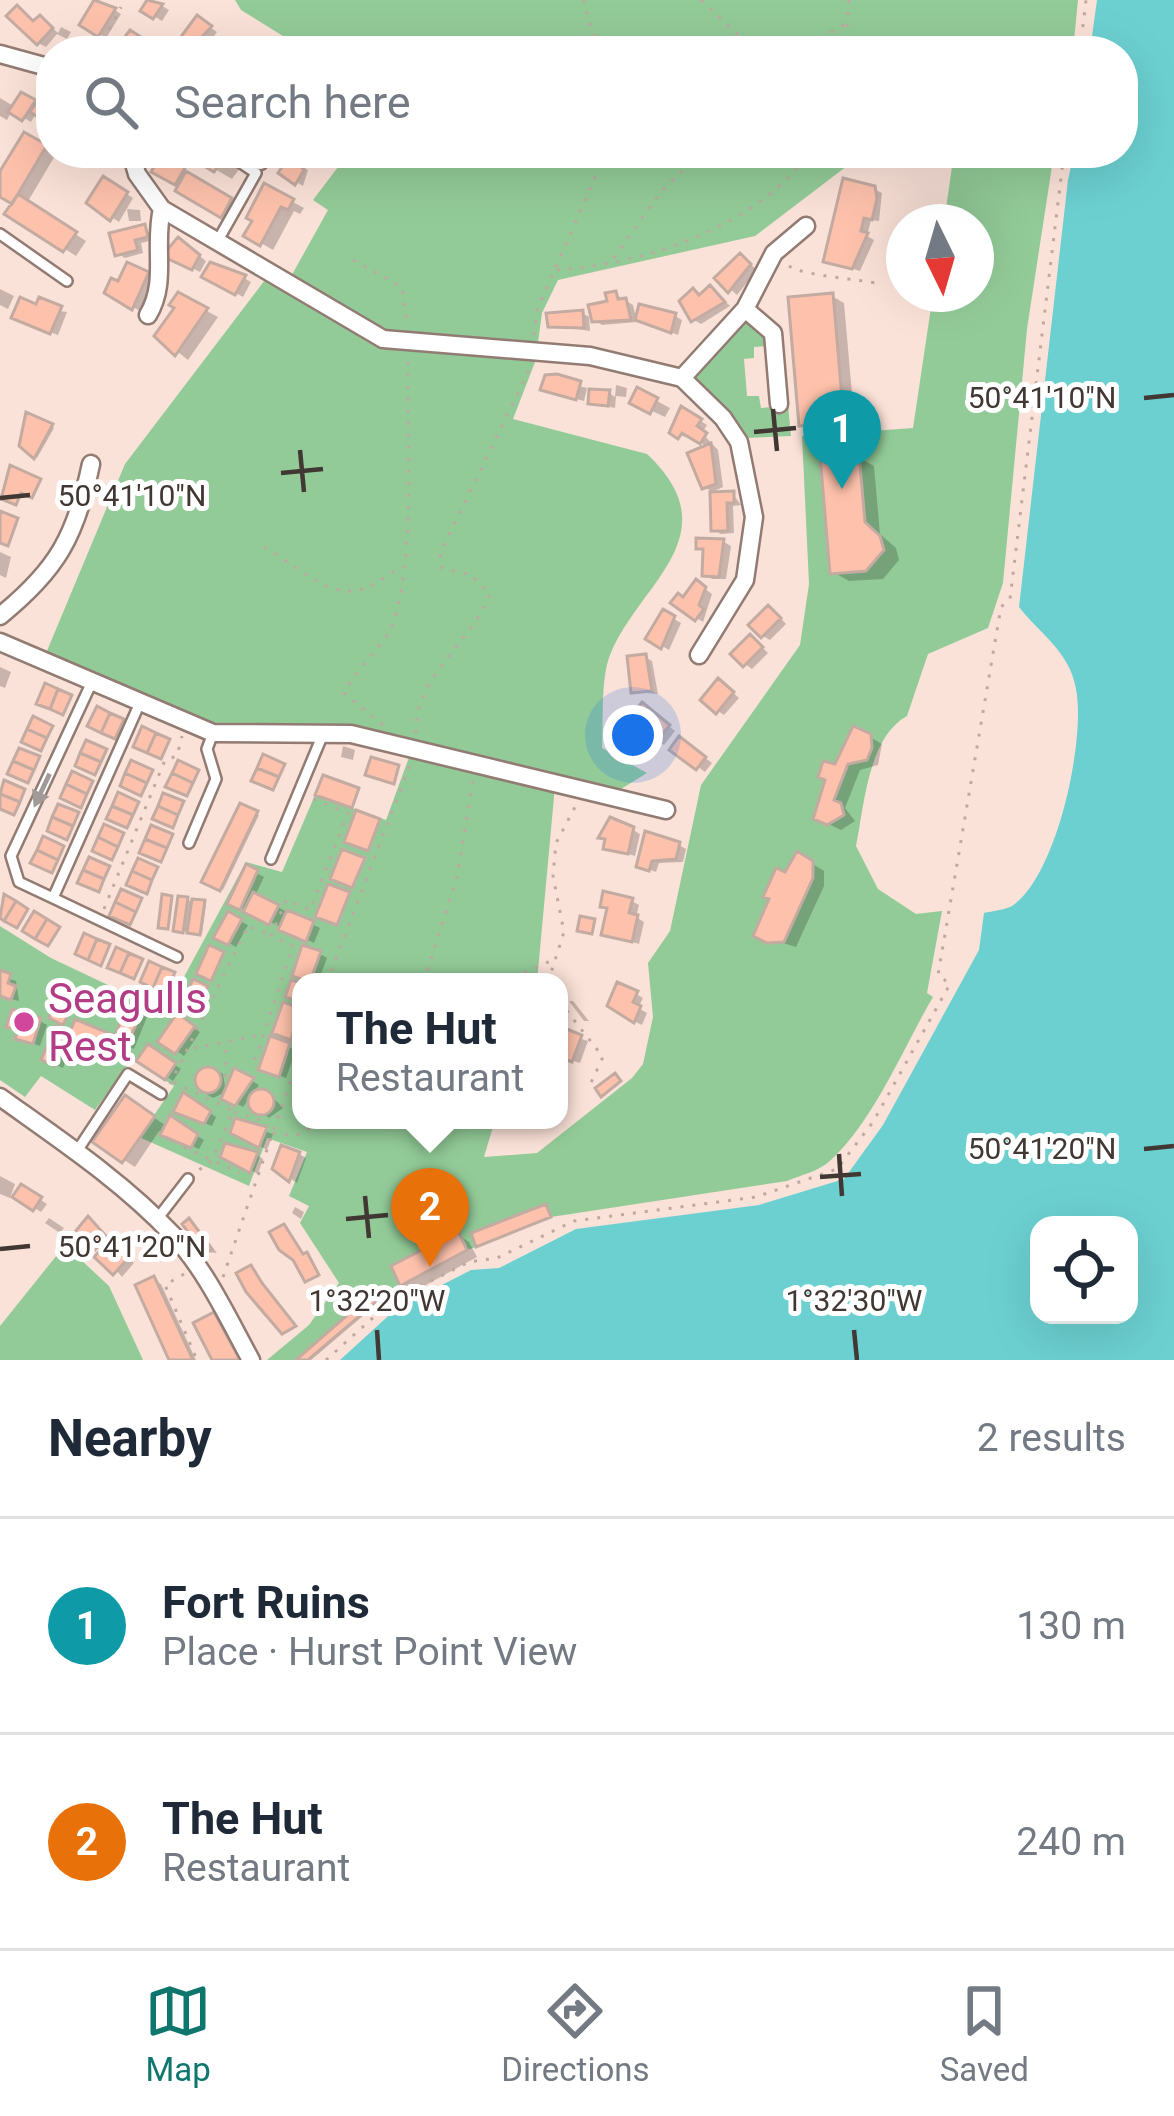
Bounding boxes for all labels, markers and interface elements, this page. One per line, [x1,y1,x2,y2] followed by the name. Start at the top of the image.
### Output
[36,36,1138,168] search box
[78,69,144,135] icon: search
[174,76,411,129] text: Search here
[886,204,994,312] north arrow
[968,380,1116,415] text: 50°41'10"N
[803,390,881,489] pin: 1
[58,478,206,513] text: 50°41'10"N
[603,705,663,765] your location
[32,773,52,808] one-way arrow
[292,973,568,1129] popup
[48,974,207,1071] place label: Seagulls Rest
[336,1002,497,1055] text: The Hut
[11,1009,37,1035] marker: Seagulls Rest
[336,1055,524,1101] text: Restaurant
[968,1131,1116,1166] text: 50°41'20"N
[391,1168,469,1267] pin: 2
[1030,1216,1138,1324] map controls
[1030,1216,1138,1324] button: locate
[58,1229,206,1264] text: 50°41'20"N
[309,1283,445,1318] text: 1°32'20"W
[786,1283,922,1318] text: 1°32'30"W
[48,1409,212,1468] text: Nearby
[977,1415,1126,1461] text: 2 results
[162,1576,370,1629] text: Fort Ruins
[76,1603,98,1649] text: 1
[1016,1603,1126,1649] text: 130 m
[162,1629,577,1675] text: Place · Hurst Point View
[162,1792,323,1845] text: The Hut
[76,1819,98,1865] text: 2
[1016,1819,1126,1865] text: 240 m
[162,1845,350,1891] text: Restaurant
[145,1978,211,2089] tab: Map
[501,1978,650,2089] tab: Directions
[940,1978,1029,2089] tab: Saved

